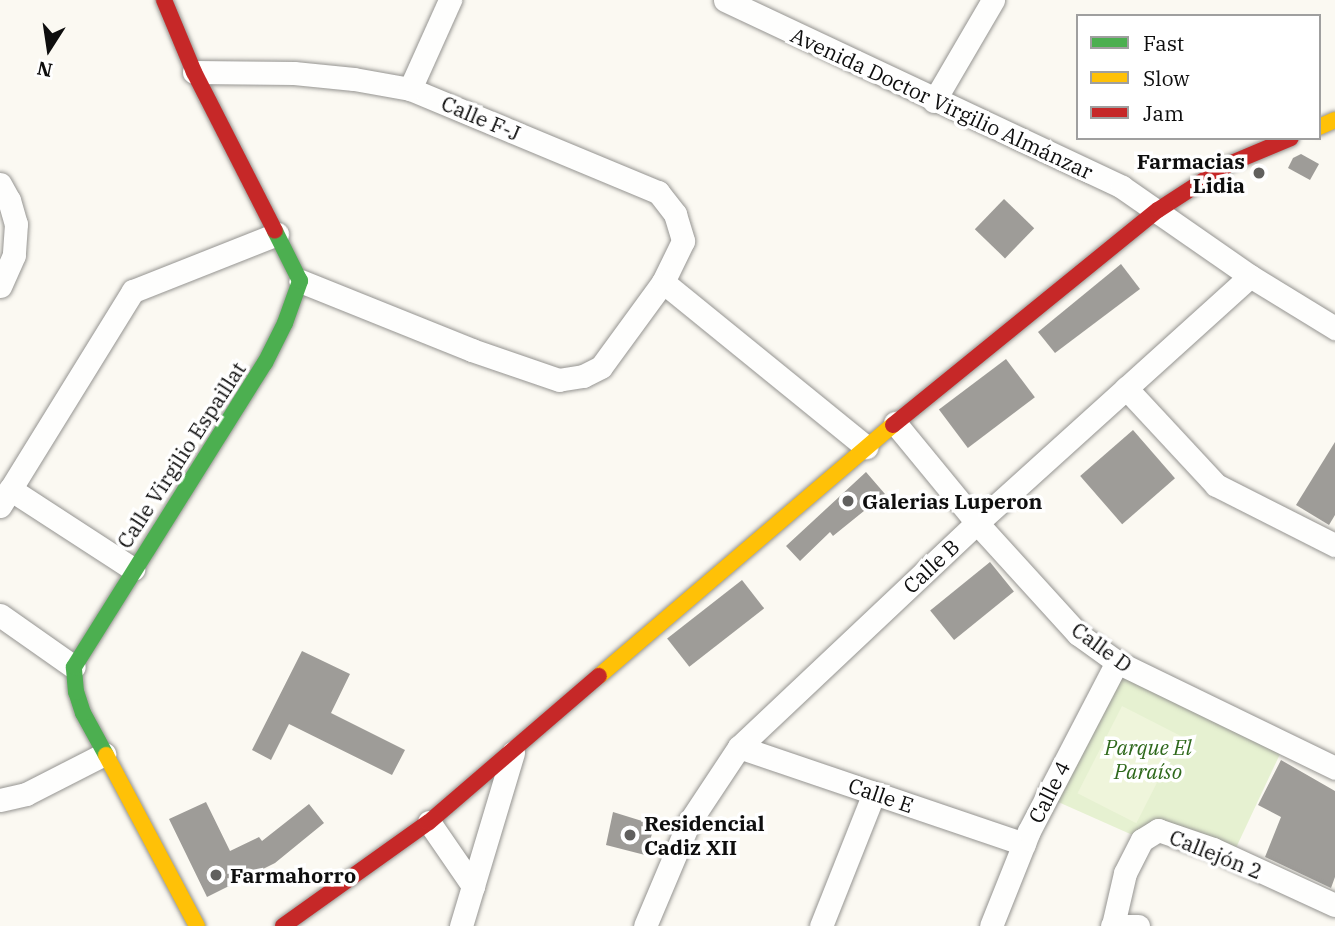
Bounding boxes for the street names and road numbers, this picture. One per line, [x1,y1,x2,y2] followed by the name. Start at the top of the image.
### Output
[787,22,1097,184] street label: Avenida Doctor Virgilio Almánzar
[438,90,524,146] street label: Calle F-J
[111,357,251,553] street label: Calle Virgilio Espaillat
[898,534,964,598] street label: Calle B
[1067,617,1137,677] street label: Calle D
[1023,757,1075,827] street label: Calle 4
[845,772,917,818] street label: Calle E
[1166,824,1266,884] street label: Callejón 2

